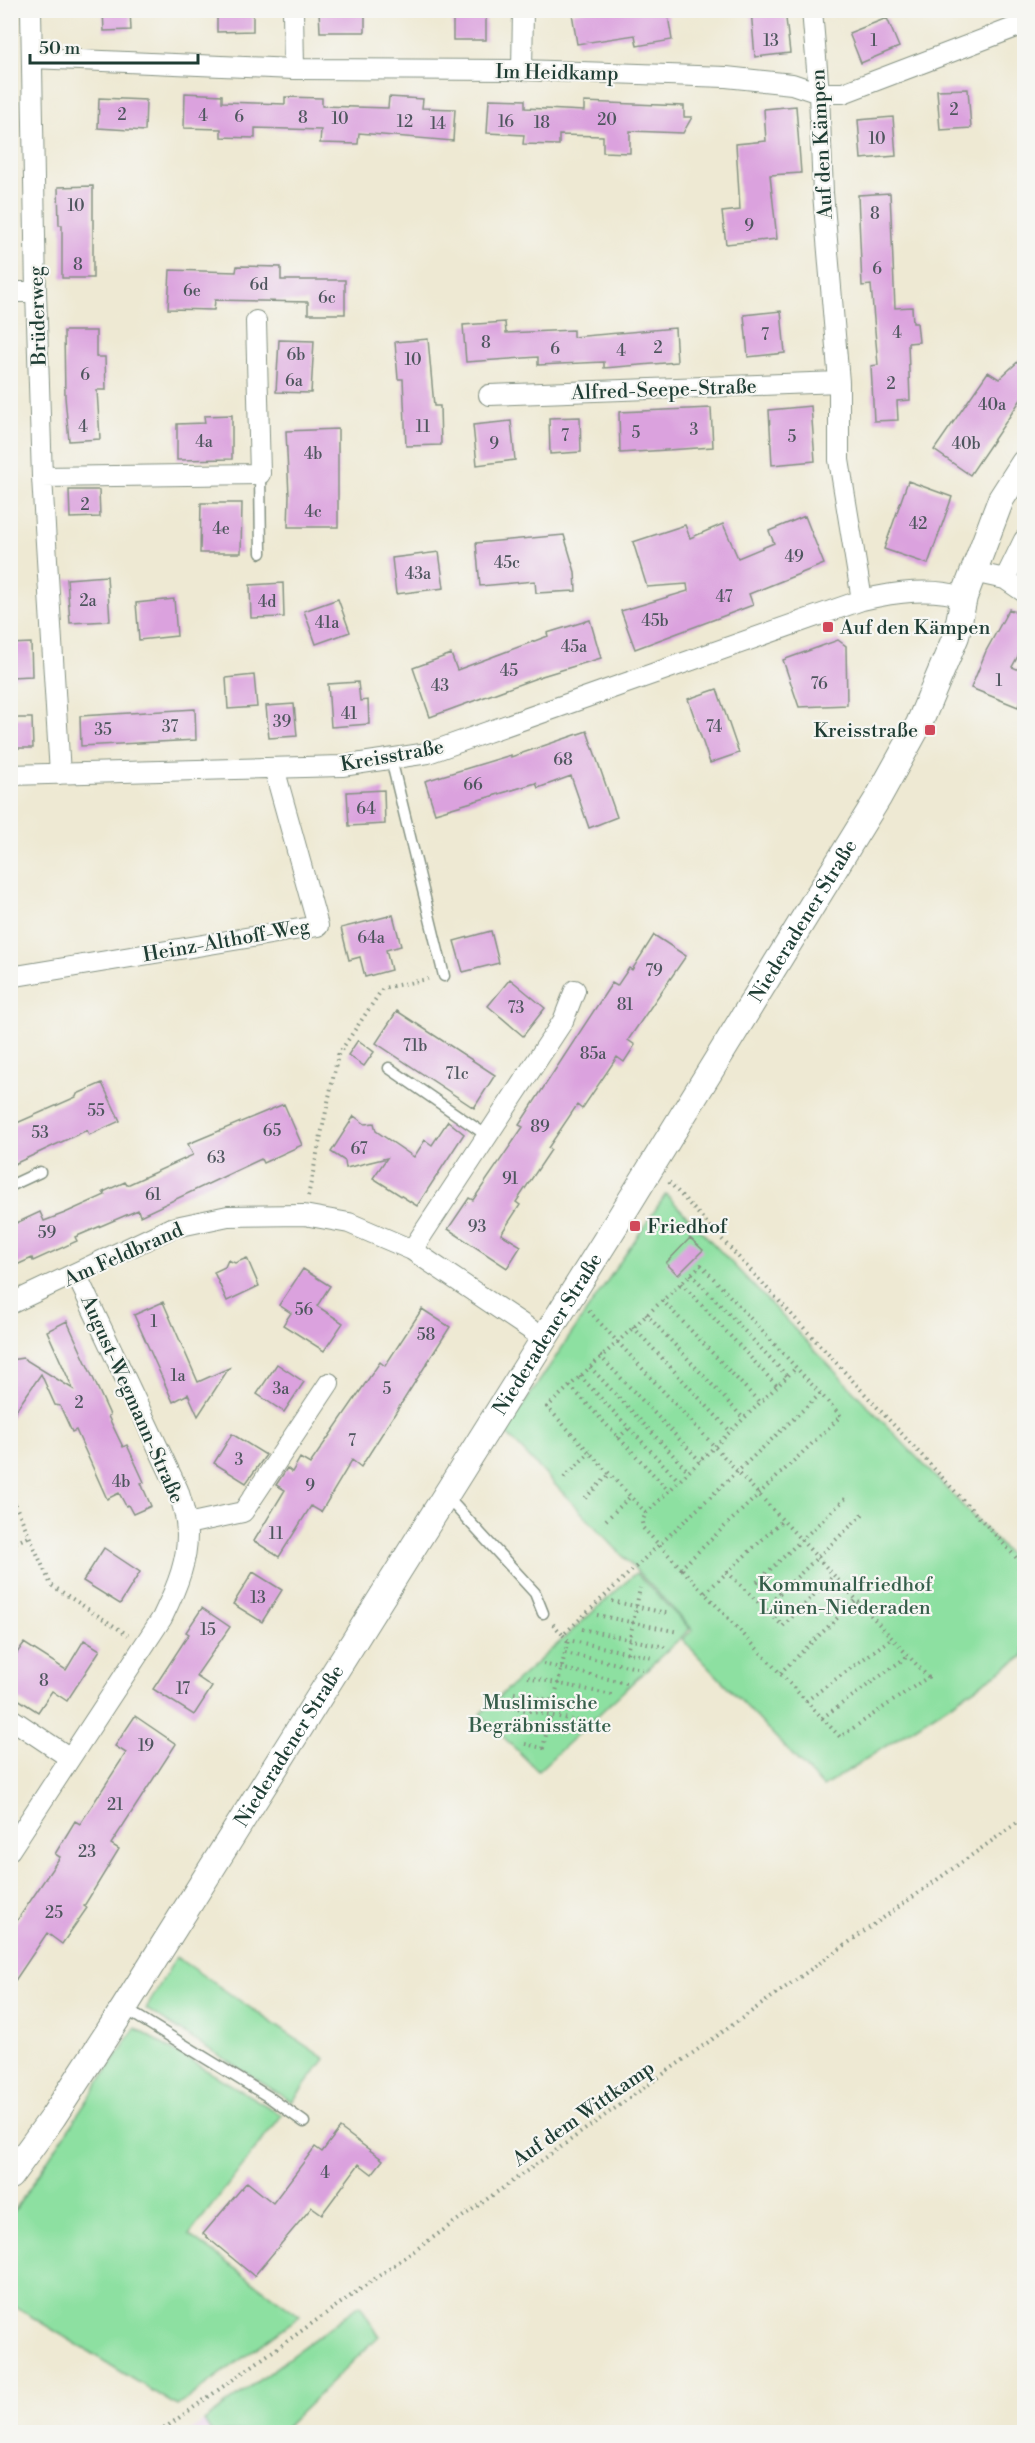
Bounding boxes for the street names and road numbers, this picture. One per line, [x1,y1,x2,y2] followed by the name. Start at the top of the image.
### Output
[495,60,619,87] street label: Im Heidkamp
[806,68,839,221] street label: Auf den Kämpen
[24,265,53,367] street label: Brüderweg
[570,375,757,406] street label: Alfred-Seepe-Straße
[339,735,446,778] street label: Kreisstraße
[744,835,863,1007] street label: Niederadener Straße
[141,914,312,968] street label: Heinz-Althoff-Weg
[59,1218,188,1293] street label: Am Feldbrand
[488,1249,609,1420] street label: Niederadener Straße
[74,1291,189,1508] street label: August-Wegmann-Straße
[230,1661,350,1832] street label: Niederadener Straße
[507,2056,660,2173] street label: Auf dem Wittkamp

